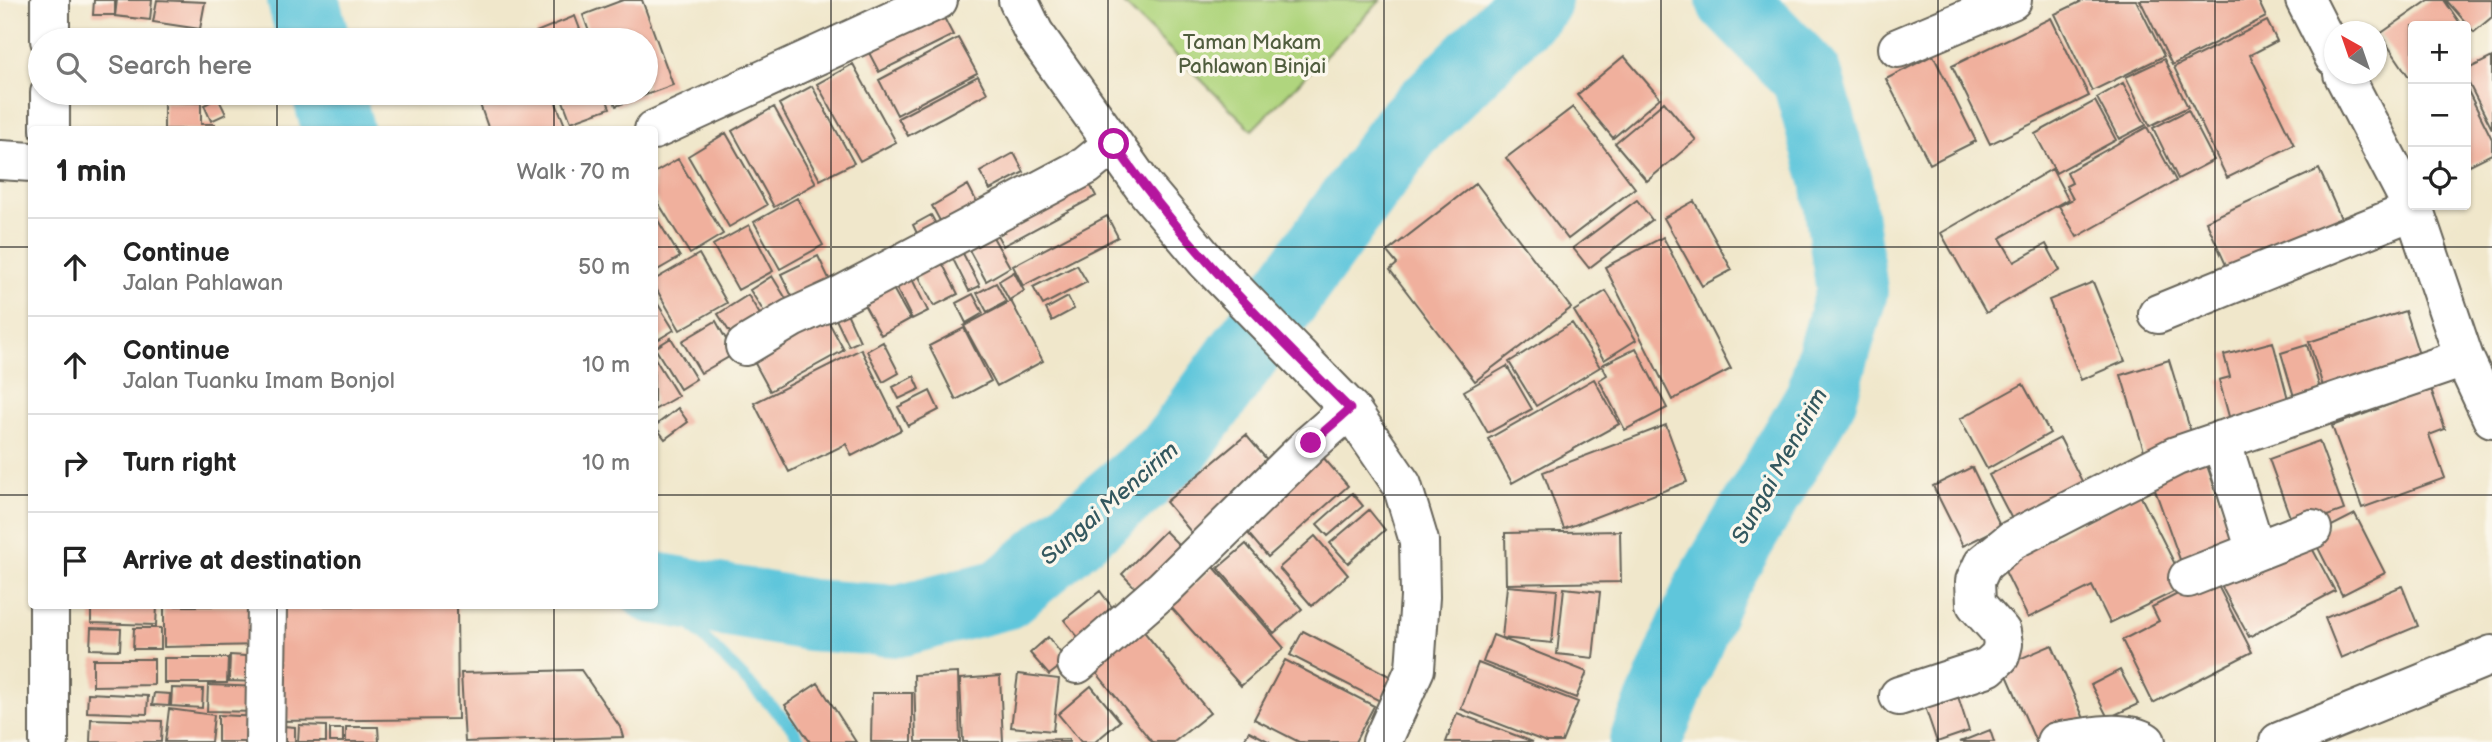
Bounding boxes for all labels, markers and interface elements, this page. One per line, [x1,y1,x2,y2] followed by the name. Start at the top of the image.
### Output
[2324,21,2387,84] north arrow
[2408,21,2471,210] map controls
[2408,21,2471,84] button: +
[28,28,658,105] search box
[1178,30,1326,79] park label: Taman Makam Pahlawan Binjai
[52,48,90,86] icon: search
[108,51,252,82] text: Search here
[2408,84,2471,147] button: −
[1098,128,1129,159] route start
[2408,147,2471,210] button: locate
[56,154,126,190] text: 1 min
[516,158,630,186] text: Walk · 70 m
[123,238,230,269] text: Continue
[56,248,94,286] icon: ahead
[578,253,630,281] text: 50 m
[123,269,283,297] text: Jalan Pahlawan
[123,336,230,367] text: Continue
[56,346,94,384] icon: ahead
[582,351,630,379] text: 10 m
[123,367,395,395] text: Jalan Tuanku Imam Bonjol
[1726,384,1834,549] water label: Sungai Mencirim
[1295,427,1326,458] route end
[1035,436,1184,571] water label: Sungai Mencirim
[56,444,94,482] icon: right
[123,448,236,479] text: Turn right
[582,449,630,477] text: 10 m
[56,542,94,580] icon: arrive
[123,546,362,577] text: Arrive at destination

